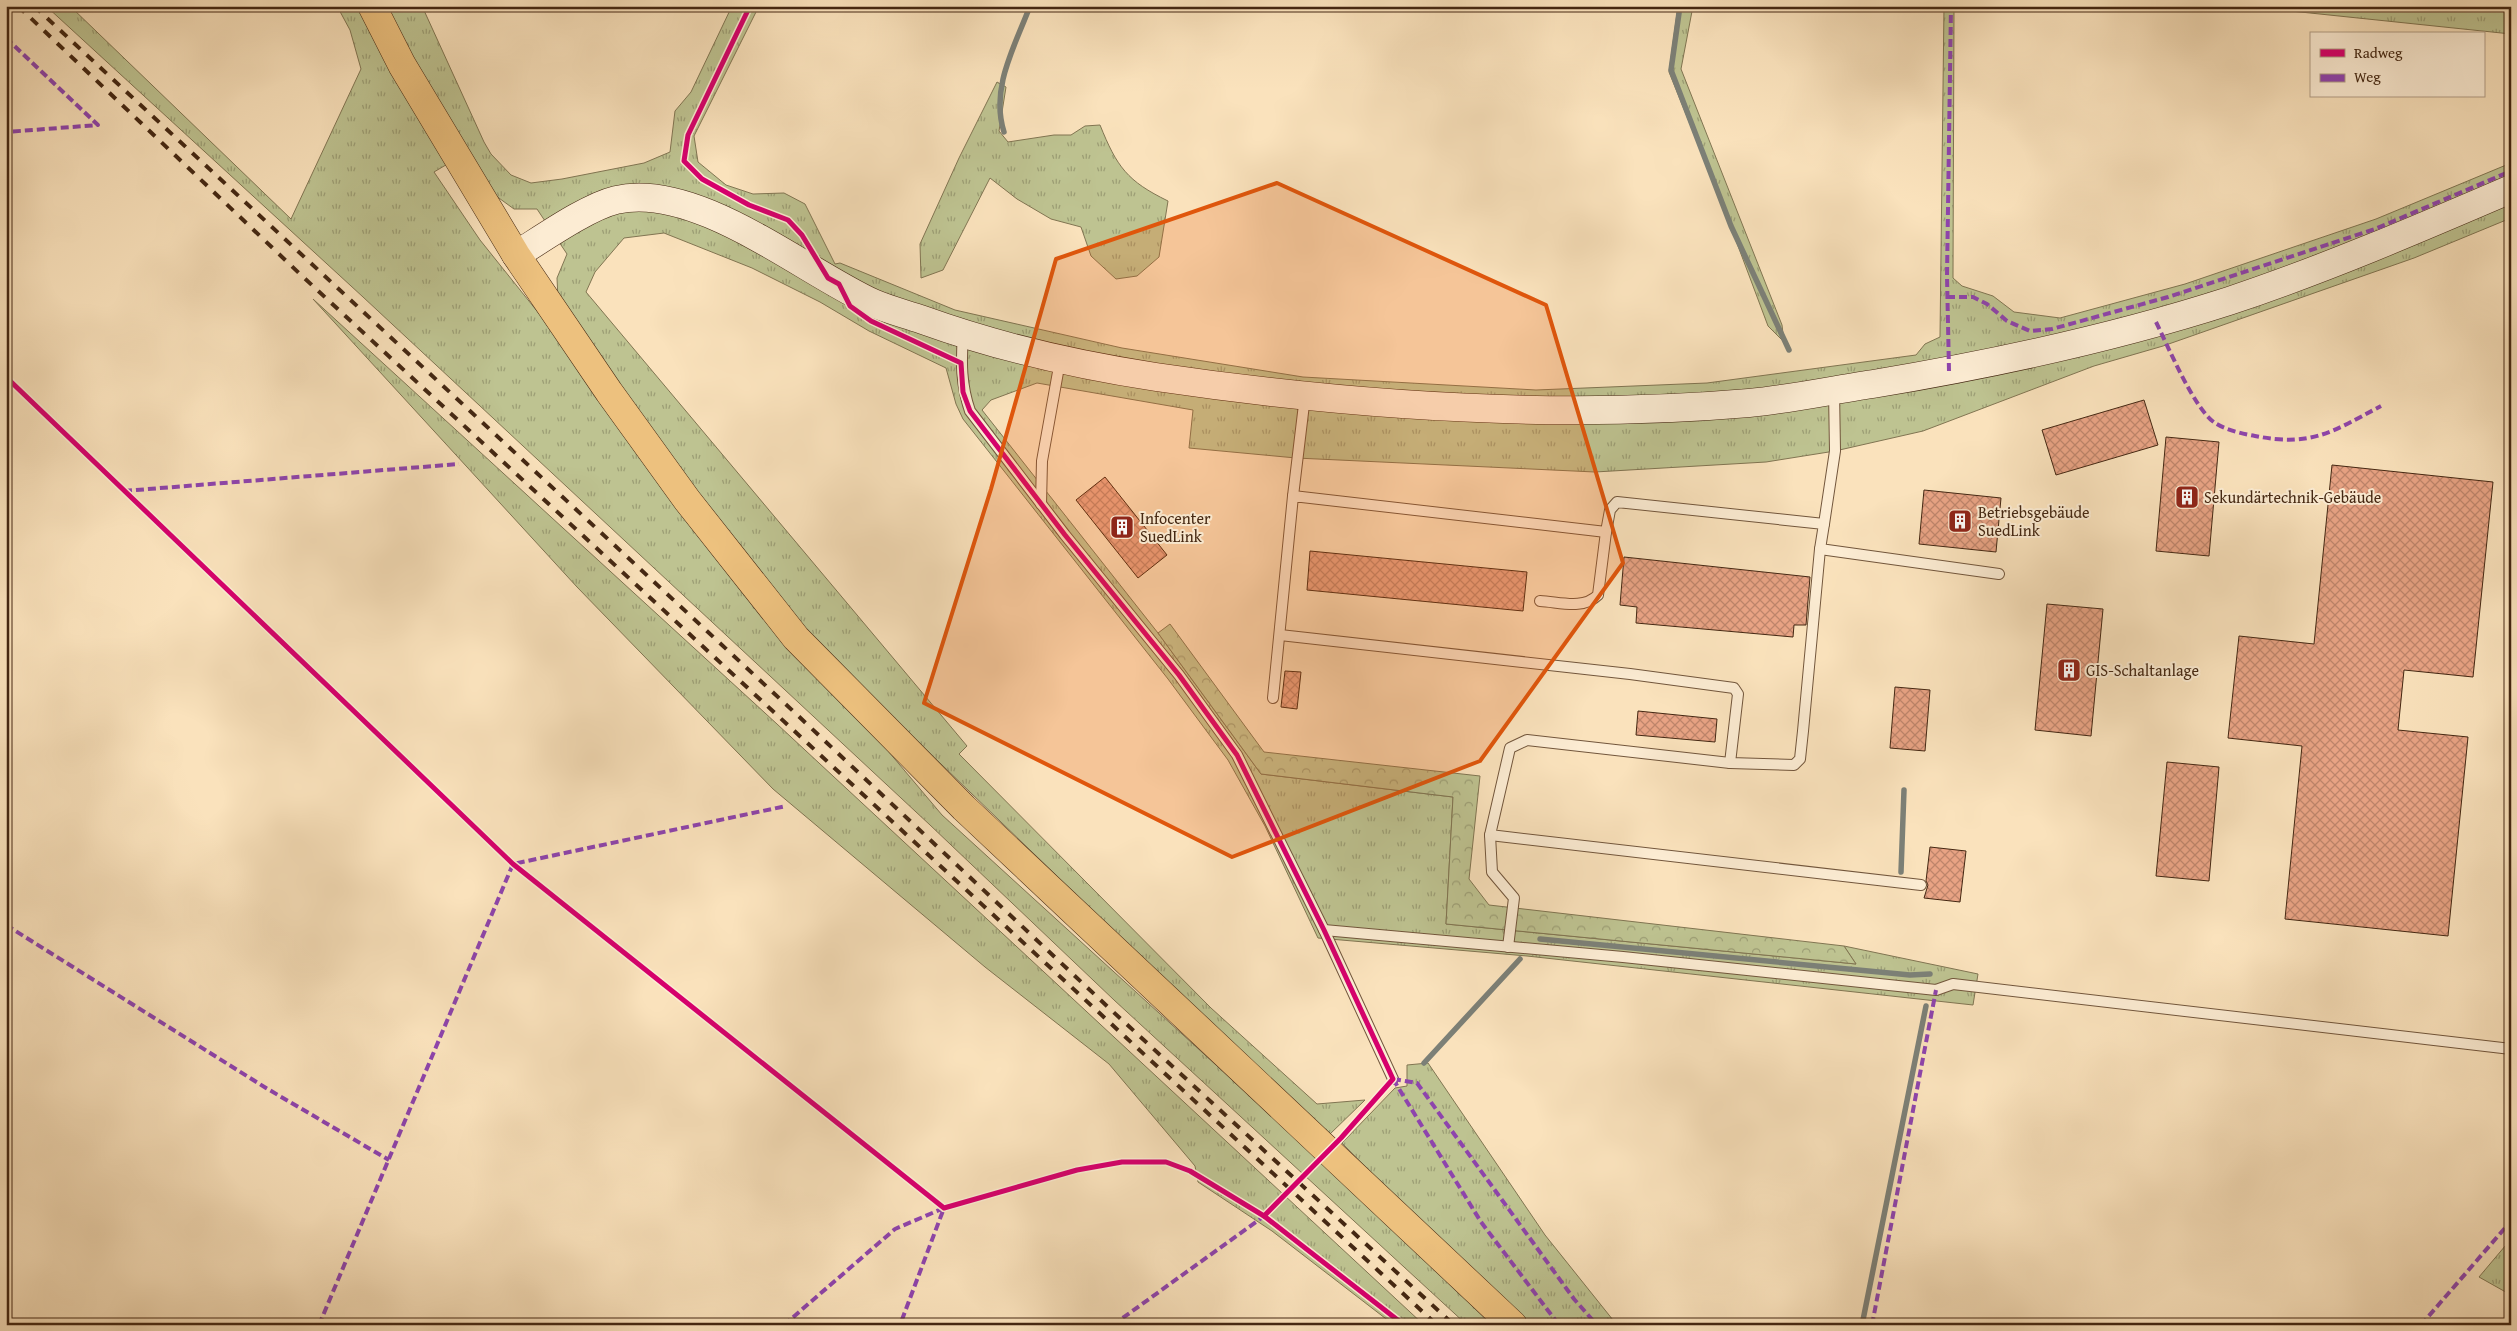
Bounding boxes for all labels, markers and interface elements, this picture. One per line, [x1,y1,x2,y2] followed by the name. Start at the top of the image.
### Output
[2310,32,2484,98] legend
[2354,42,2403,63] text: Radweg
[2354,66,2381,87] text: Weg
[2174,484,2200,510] building icon: Sekundärtechnik-Gebäude
[2204,485,2381,509] place label: Sekundärtechnik-Gebäude
[1978,500,2089,542] place label: Betriebsgebäude SuedLink
[1140,506,1211,548] place label: Infocenter SuedLink
[1947,508,1973,534] building icon: Betriebsgebäude SuedLink
[1109,514,1135,540] building icon: Infocenter SuedLink
[2056,657,2082,683] building icon: GIS-Schaltanlage
[2086,658,2199,682] place label: GIS-Schaltanlage

